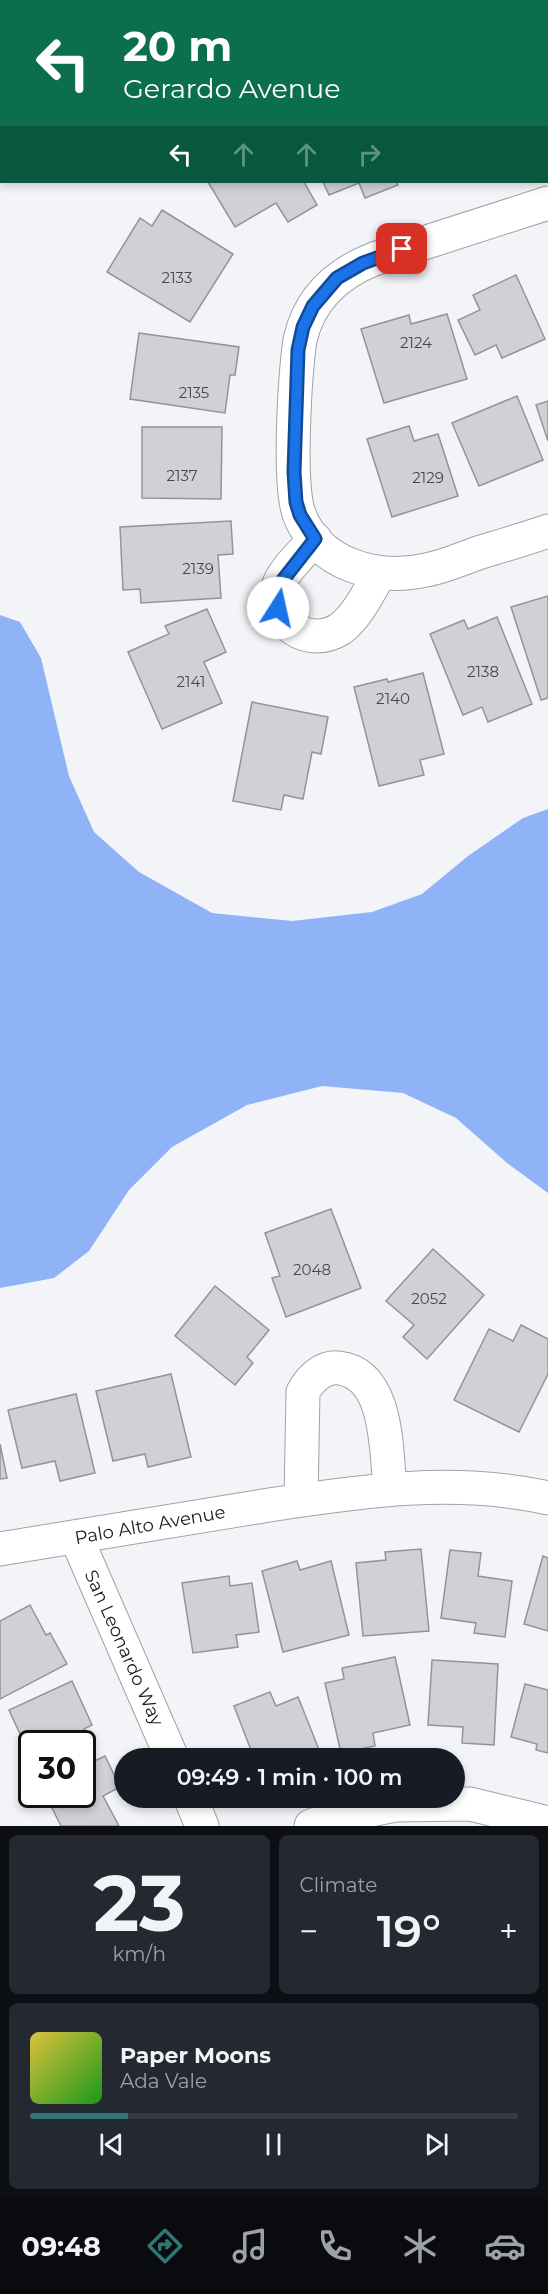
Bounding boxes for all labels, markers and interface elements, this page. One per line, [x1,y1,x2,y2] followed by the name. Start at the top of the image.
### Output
[123,20,232,72] text: 20 m
[24,24,102,102] icon: left
[123,72,341,105] text: Gerardo Avenue
[164,138,197,171] icon: left
[227,138,260,171] icon: ahead
[290,138,323,171] icon: ahead
[353,138,386,171] icon: right
[376,223,427,274] pin
[385,232,418,265] icon: arrive
[162,268,192,287] house number: 2133
[400,333,432,352] house number: 2124
[179,383,209,402] house number: 2135
[166,466,198,485] house number: 2137
[412,468,444,487] house number: 2129
[182,559,214,578] house number: 2139
[246,576,310,640] position arrow
[467,662,499,681] house number: 2138
[177,672,205,691] house number: 2141
[376,689,410,708] house number: 2140
[293,1260,331,1279] house number: 2048
[411,1289,447,1308] house number: 2052
[73,1501,227,1549] street label: Palo Alto Avenue
[80,1567,168,1730] street label: San Leonardo Way
[18,1730,96,1808] speed limit sign: 30
[177,1764,402,1791] text: 09:49 · 1 min · 100 m
[93,1855,185,1951] text: 23
[300,1873,377,1897] text: Climate
[377,1903,441,1958] text: 19°
[300,1911,318,1951] text: −
[499,1911,518,1951] text: +
[113,1942,166,1966] text: km/h
[120,2042,271,2069] text: Paper Moons
[120,2069,207,2093] text: Ada Vale
[95,2128,128,2161] icon: previous
[257,2128,290,2161] icon: pause
[420,2128,453,2161] icon: next
[144,2225,186,2267] icon: directions
[229,2225,271,2267] icon: music
[314,2225,356,2267] icon: phone
[399,2225,441,2267] icon: climate
[484,2225,526,2267] icon: car
[22,2230,101,2263] text: 09:48

